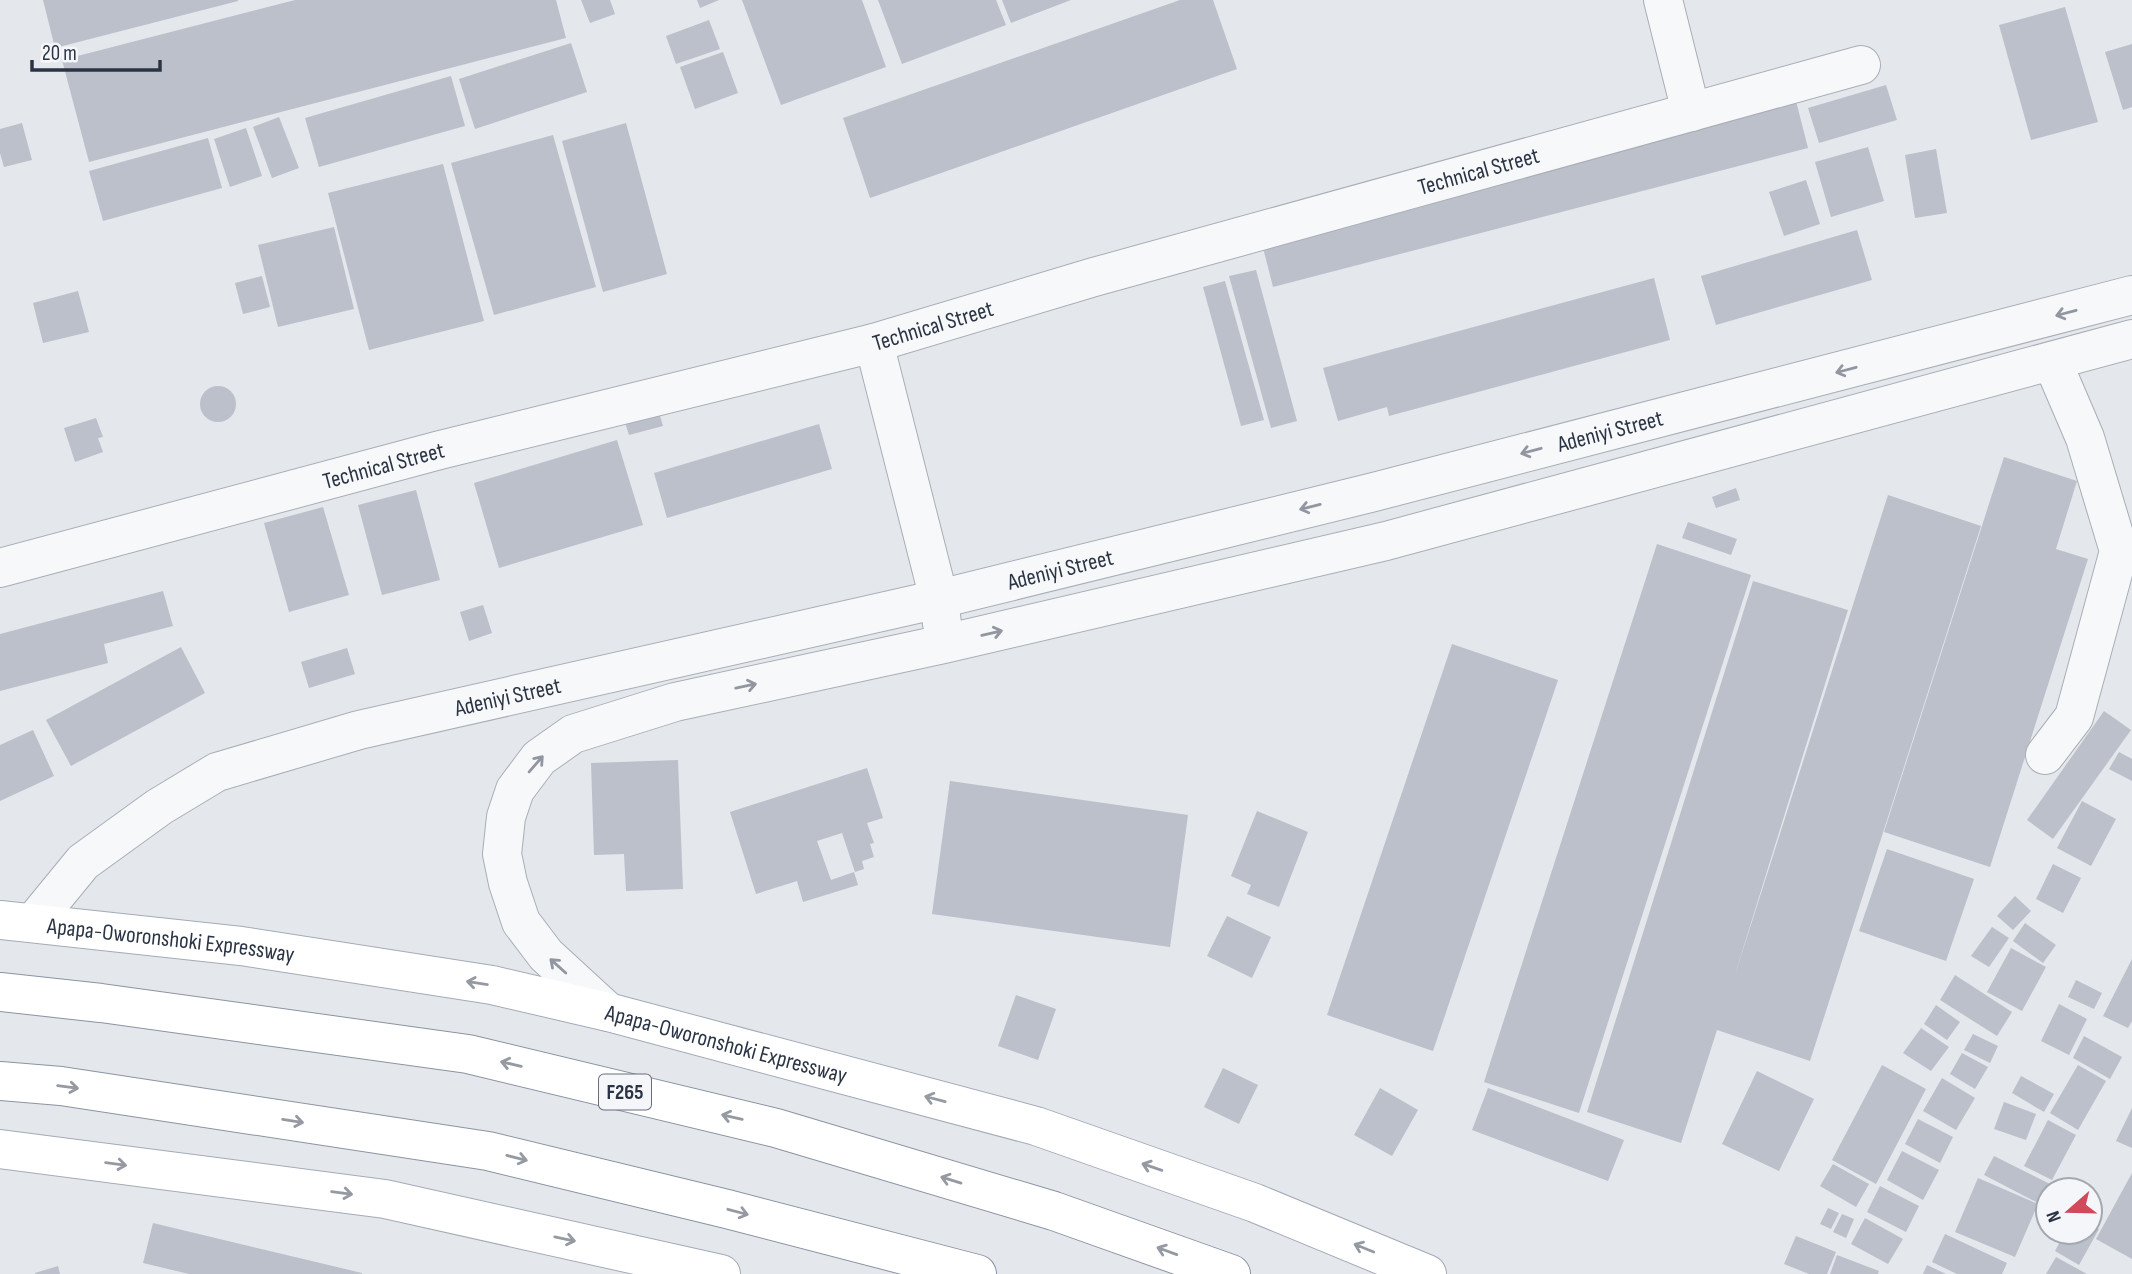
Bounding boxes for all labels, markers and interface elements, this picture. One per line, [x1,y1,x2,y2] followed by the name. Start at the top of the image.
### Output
[32,28,159,72] scale bar
[42,41,77,66] text: 20 m
[1415,142,1542,202] street label: Technical Street
[869,295,997,358] street label: Technical Street
[2055,307,2078,320] one-way arrow
[1835,364,1858,377] one-way arrow
[1554,404,1666,459] street label: Adeniyi Street
[320,436,447,496] street label: Technical Street
[1520,445,1543,458] one-way arrow
[1299,501,1322,515] one-way arrow
[1004,544,1116,597] street label: Adeniyi Street
[980,625,1003,639] one-way arrow
[451,672,564,723] street label: Adeniyi Street
[734,679,757,693] one-way arrow
[528,755,544,773] one-way arrow
[45,912,296,969] street label: Apapa-Oworonshoki Expressway
[549,958,567,974] one-way arrow
[466,976,489,989] one-way arrow
[601,999,850,1090] street label: Apapa-Oworonshoki Expressway
[500,1057,523,1071] one-way arrow
[599,1074,651,1110] road number: F265
[56,1081,79,1094] one-way arrow
[924,1092,947,1105] one-way arrow
[721,1110,744,1123] one-way arrow
[281,1115,304,1128] one-way arrow
[505,1152,528,1165] one-way arrow
[104,1157,127,1170] one-way arrow
[1141,1160,1163,1173] one-way arrow
[940,1172,962,1185] one-way arrow
[2034,1176,2104,1246] north arrow
[330,1187,353,1200] one-way arrow
[727,1206,749,1219] one-way arrow
[2042,1208,2067,1225] text: N
[553,1232,576,1246] one-way arrow
[1354,1241,1376,1254] one-way arrow
[1156,1244,1178,1256] one-way arrow

